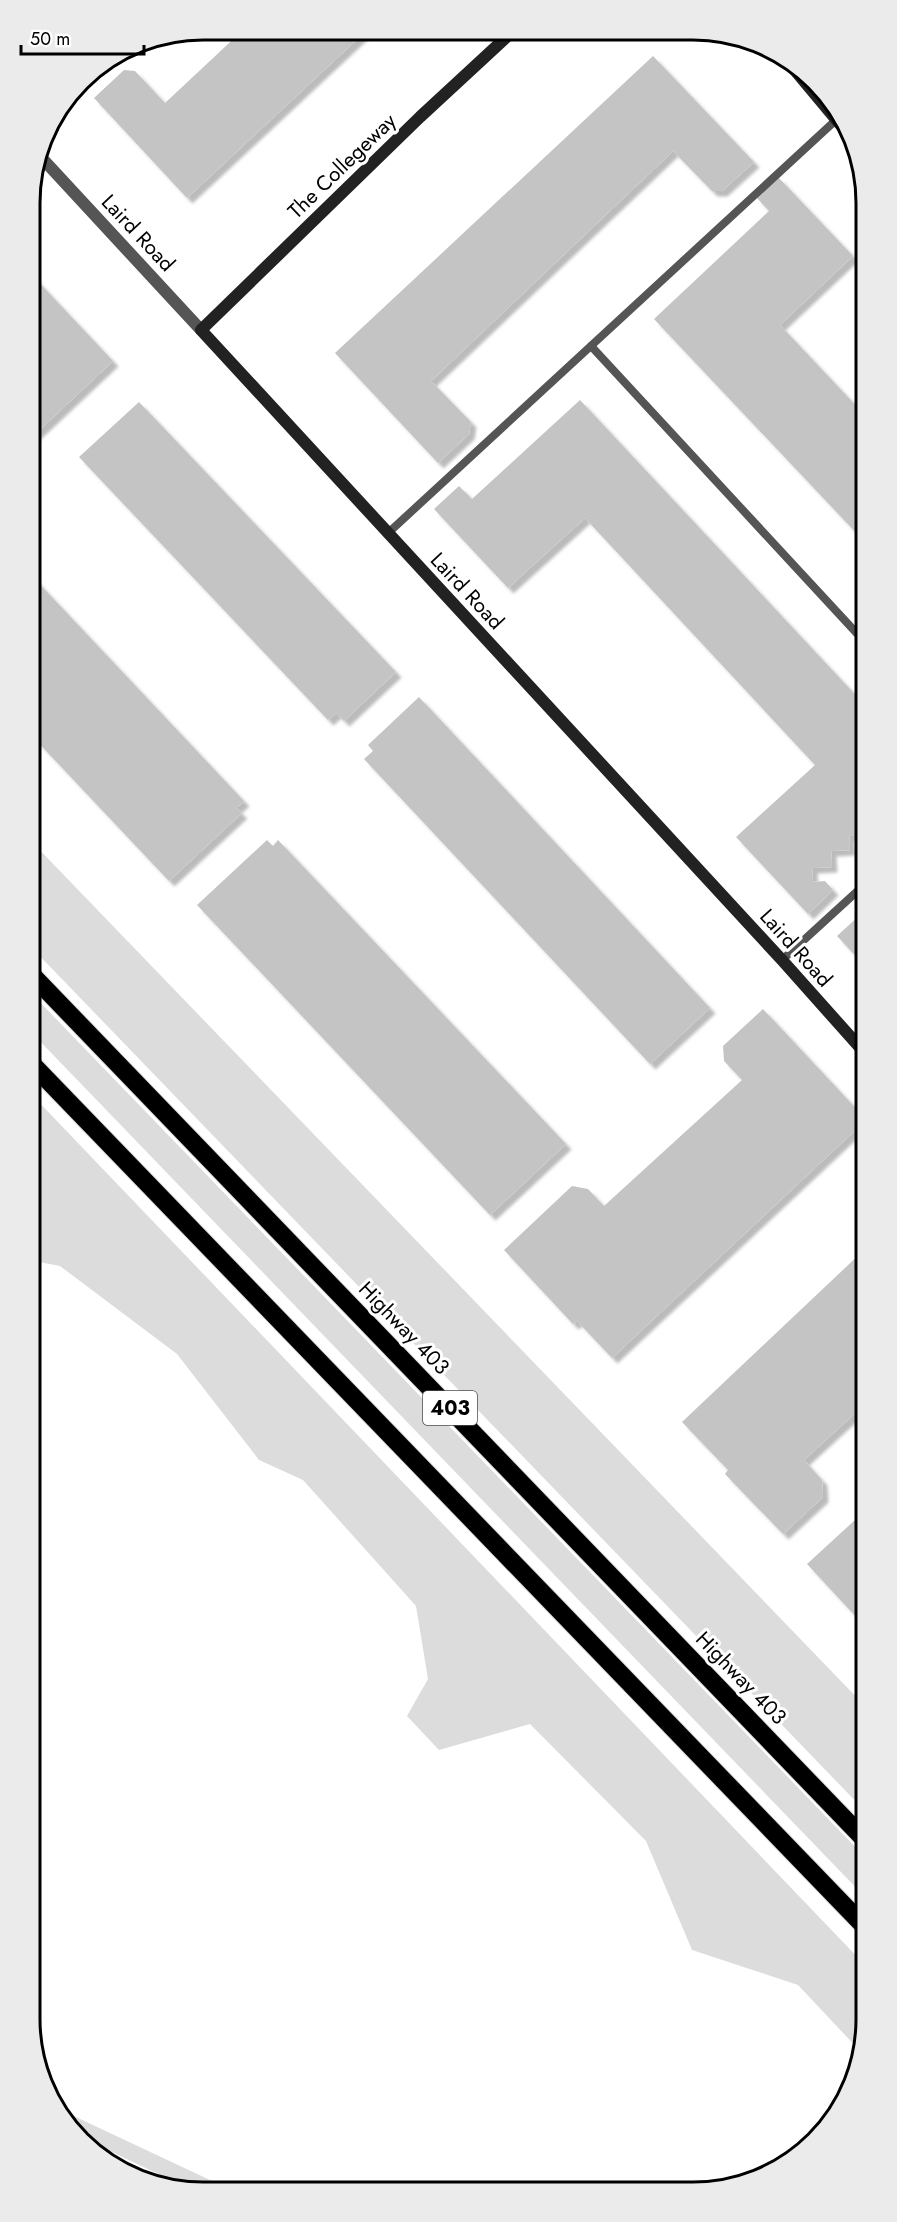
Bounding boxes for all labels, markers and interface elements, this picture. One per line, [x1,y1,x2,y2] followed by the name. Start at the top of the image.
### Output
[21,18,144,56] scale bar
[30,26,70,52] text: 50 m
[281,106,403,225] street label: The Collegeway
[94,188,182,278] street label: Laird Road
[423,546,511,636] street label: Laird Road
[753,902,839,994] street label: Laird Road
[352,1275,456,1381] street label: Highway 403
[423,1391,477,1425] road number: 403
[689,1625,793,1731] street label: Highway 403

